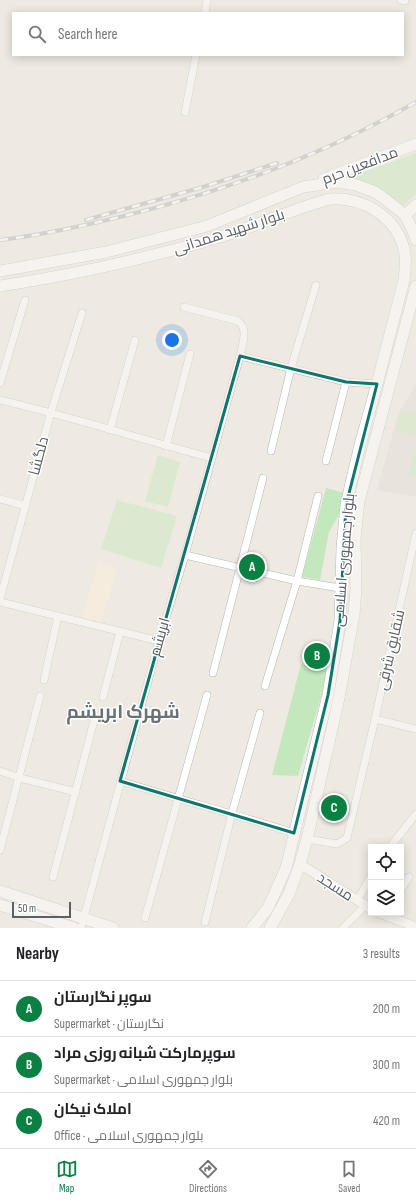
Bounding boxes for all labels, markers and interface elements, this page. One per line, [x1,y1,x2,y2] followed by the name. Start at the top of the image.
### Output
[12,12,404,56] search box
[26,23,48,45] icon: search
[58,25,118,44] text: Search here
[319,143,401,189] street label: مدافعین حرم
[171,205,287,259] street label: بلوار شهید همدانی
[162,330,182,350] your location
[25,435,53,477] street label: دلگشا
[329,493,359,627] street label: بلوار جمهوری اسلامی
[239,552,265,582] pin: A
[372,608,410,692] street label: شقایق شرقی
[145,615,175,659] street label: ابریشم
[304,641,330,671] pin: B
[66,701,180,725] district label: شهرک ابریشم
[321,793,347,823] pin: C
[368,844,404,916] map controls
[368,844,404,880] button: locate
[313,868,357,906] street label: مسجد
[368,880,404,916] button: layers
[12,900,71,919] scale bar
[18,902,36,915] text: 50 m
[16,944,59,964] text: Nearby
[363,946,400,962] text: 3 results
[54,988,152,1007] text: سوپر نگارستان
[26,1001,32,1017] text: A
[373,1001,400,1017] text: 200 m
[54,1016,164,1032] text: Supermarket · نگارستان
[54,1044,236,1063] text: سوپرمارکت شبانه روزی مراد
[26,1057,32,1073] text: B
[373,1057,400,1073] text: 300 m
[54,1072,233,1088] text: Supermarket · بلوار جمهوری اسلامی
[54,1100,132,1119] text: املاک نیکان
[26,1113,32,1129] text: C
[373,1113,400,1129] text: 420 m
[54,1128,203,1144] text: Office · بلوار جمهوری اسلامی
[56,1158,78,1195] tab: Map
[189,1158,227,1195] tab: Directions
[338,1158,360,1195] tab: Saved

